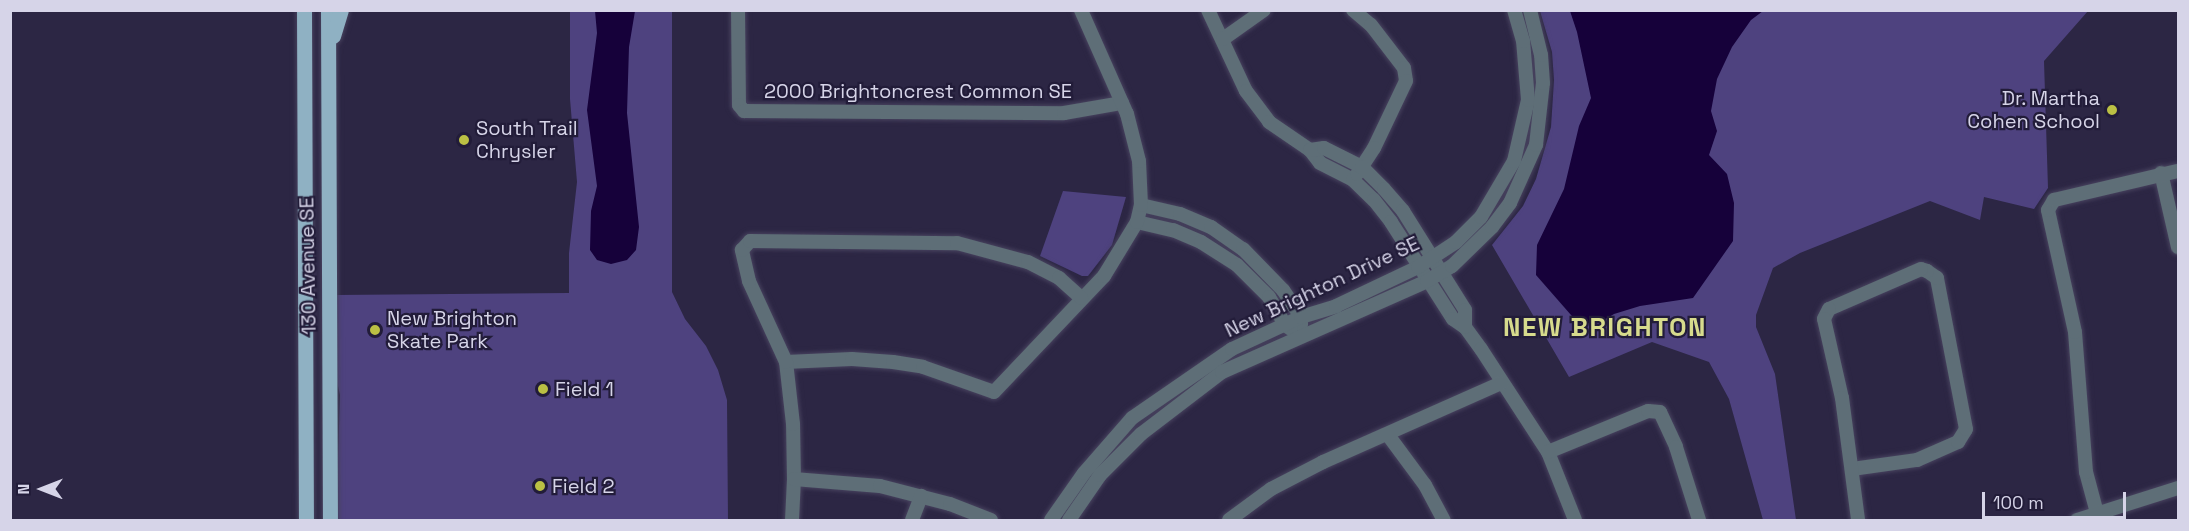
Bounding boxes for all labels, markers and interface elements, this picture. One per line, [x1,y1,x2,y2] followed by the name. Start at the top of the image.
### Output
[764,79,1072,103] street label: 2000 Brightoncrest Common SE
[1967,86,2100,133] place label: Dr. Martha Cohen School
[2105,103,2119,117] marker: Dr. Martha Cohen School
[476,116,578,163] place label: South Trail Chrysler
[457,133,471,147] marker: South Trail Chrysler
[295,197,321,335] street label: 130 Avenue SE
[1221,231,1423,343] street label: New Brighton Drive SE
[387,306,517,353] place label: New Brighton Skate Park
[1503,312,1707,344] district label: NEW BRIGHTON
[368,323,382,337] marker: New Brighton Skate Park
[555,377,614,401] place label: Field 1
[536,382,550,396] marker: Field 1
[12,459,72,519] north arrow
[552,474,615,498] place label: Field 2
[533,479,547,493] marker: Field 2
[1985,480,2129,518] scale bar
[13,484,34,494] text: N
[1993,491,2044,514] text: 100 m

